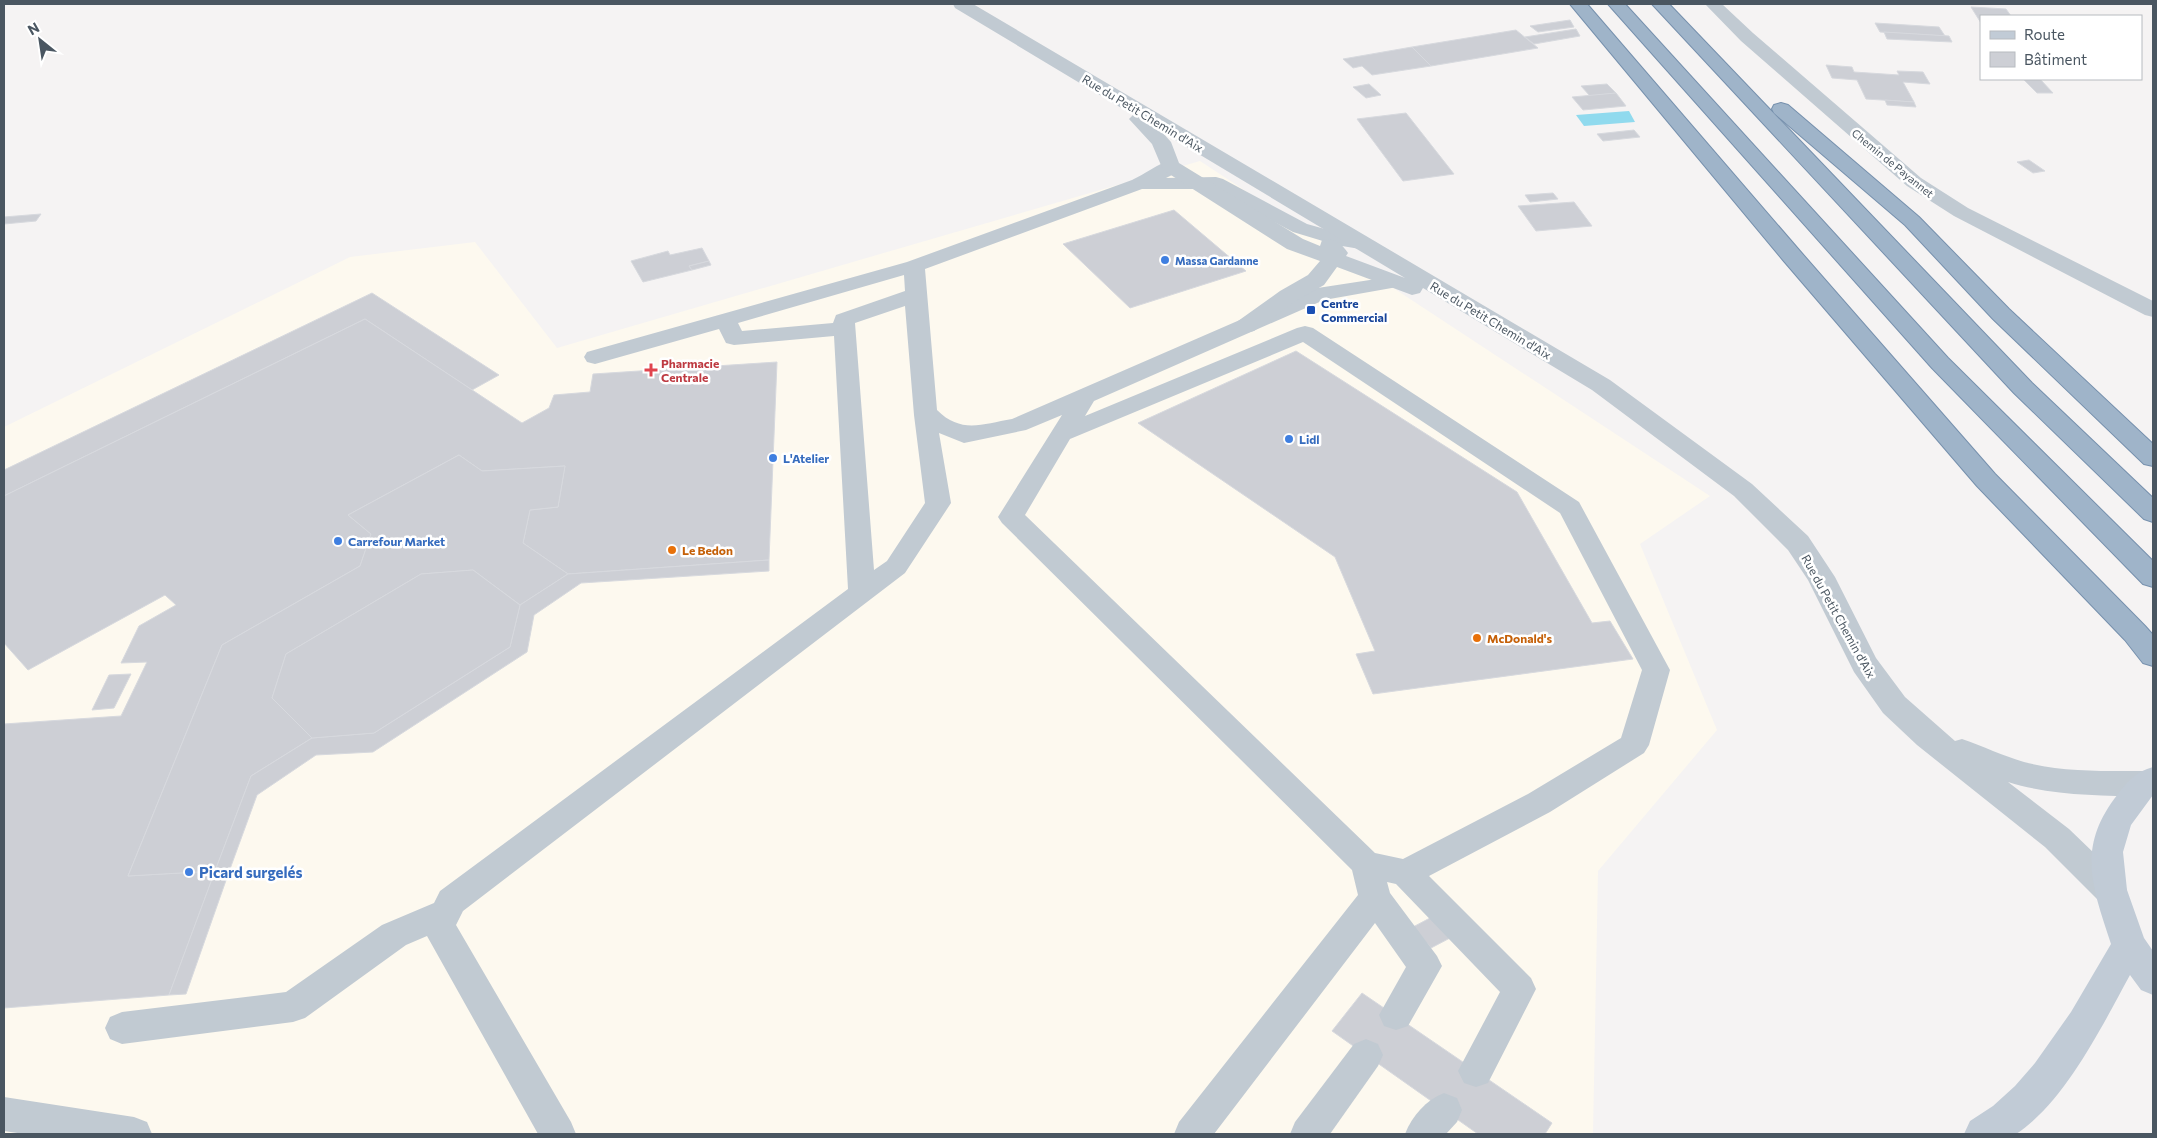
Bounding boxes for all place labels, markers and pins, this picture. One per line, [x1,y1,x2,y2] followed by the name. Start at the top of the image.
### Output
[1159,254,1171,266] marker: Massa Gardanne
[1175,254,1259,267] place label: Massa Gardanne
[1321,296,1387,324] place label: Centre Commercial
[1305,304,1317,316] marker: Centre Commercial
[661,356,719,384] place label: Pharmacie Centrale
[645,364,657,376] marker: Pharmacie Centrale
[1299,432,1320,446] place label: Lidl
[1283,433,1295,445] marker: Lidl
[783,451,829,465] place label: L'Atelier
[767,452,779,464] marker: L'Atelier
[348,534,445,548] place label: Carrefour Market
[332,535,344,547] marker: Carrefour Market
[682,543,733,557] place label: Le Bedon
[666,544,678,556] marker: Le Bedon
[1487,631,1553,645] place label: McDonald's
[1471,632,1483,644] marker: McDonald's
[199,863,302,881] place label: Picard surgelés
[183,866,195,878] marker: Picard surgelés

